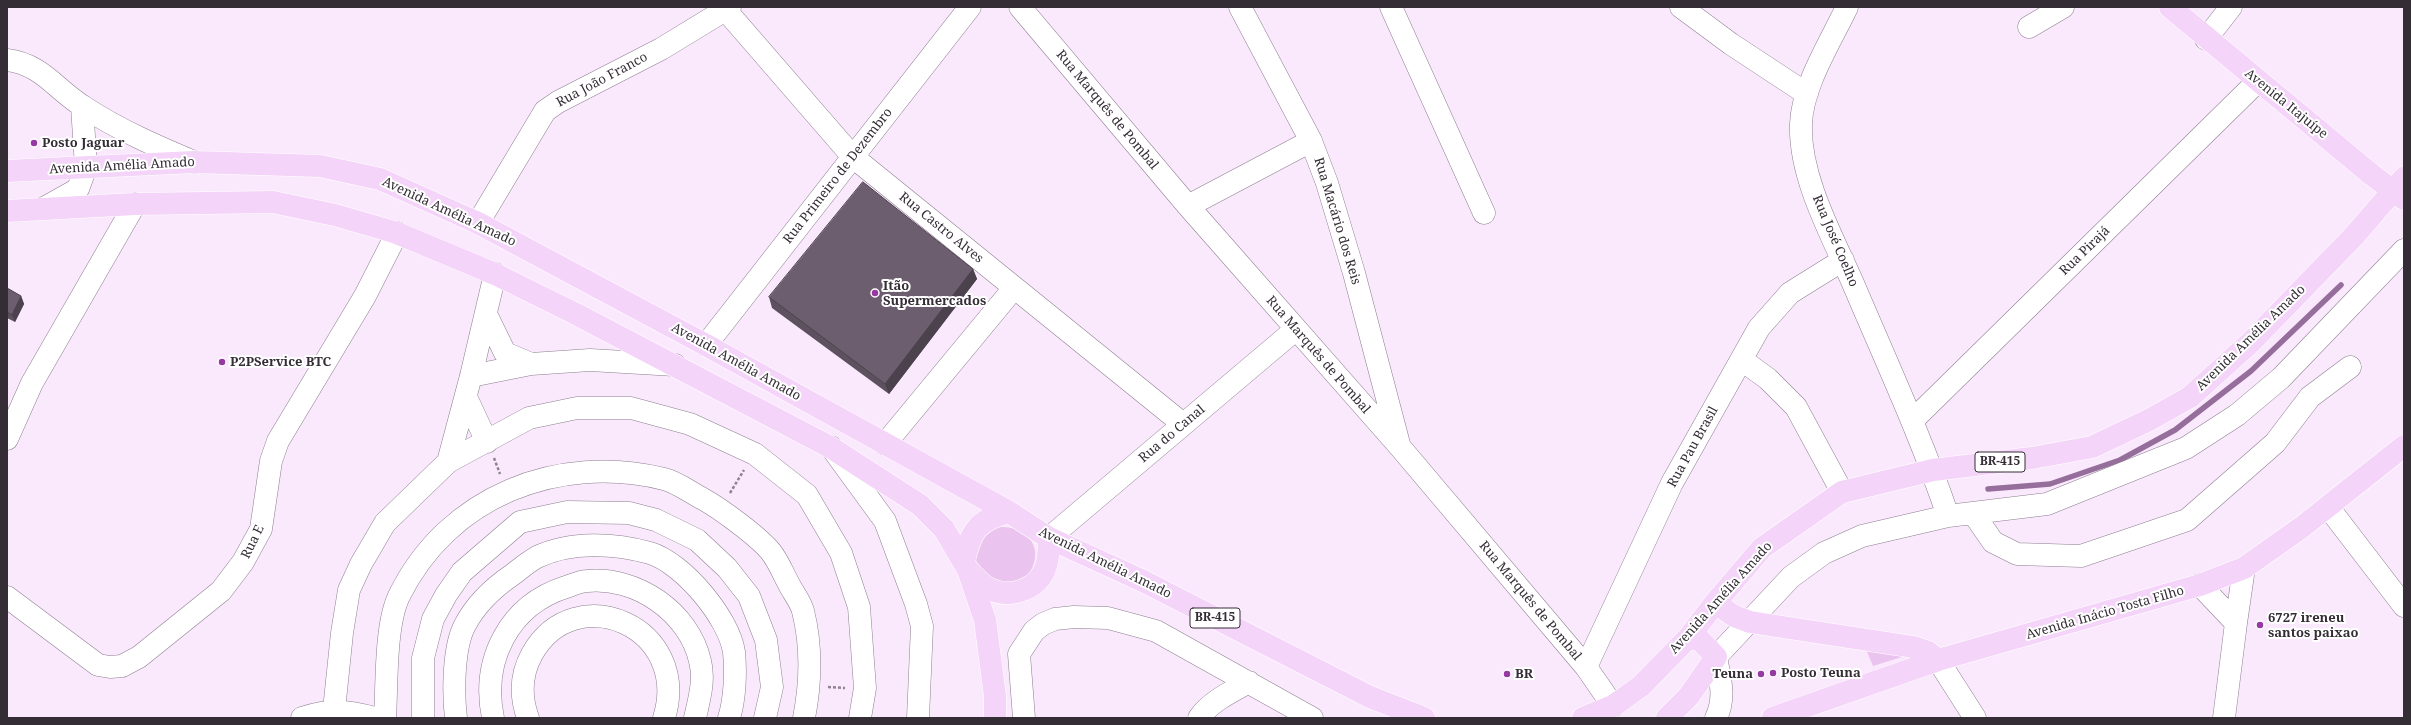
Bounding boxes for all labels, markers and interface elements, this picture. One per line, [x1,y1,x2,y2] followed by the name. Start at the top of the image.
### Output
[1053,47,1161,173] street label: Rua Marquês de Pombal
[554,49,650,111] street label: Rua João Franco
[2241,66,2331,142] street label: Avenida Itajuípe
[780,105,896,247] street label: Rua Primeiro de Dezembro
[42,135,125,151] place label: Posto Jaguar
[29,138,39,148] marker: Posto Jaguar
[49,154,195,178] street label: Avenida Amélia Amado
[1310,156,1364,286] street label: Rua Macário dos Reis
[380,174,518,250] street label: Avenida Amélia Amado
[896,189,986,267] street label: Rua Castro Alves
[1809,193,1861,289] street label: Rua José Coelho
[2057,223,2113,279] street label: Rua Pirajá
[883,278,986,309] place label: Itão Supermercados
[2193,282,2309,394] street label: Avenida Amélia Amado
[870,288,880,298] marker: Itão Supermercados
[1263,293,1373,417] street label: Rua Marquês de Pombal
[669,320,803,404] street label: Avenida Amélia Amado
[230,354,331,370] place label: P2PService BTC
[217,357,227,367] marker: P2PService BTC
[1136,402,1208,466] street label: Rua do Canal
[1664,404,1722,490] street label: Rua Pau Brasil
[1975,452,2025,472] road number: BR-415
[238,523,268,561] street label: Rua E
[1036,524,1174,602] street label: Avenida Amélia Amado
[1476,538,1584,664] street label: Rua Marquês de Pombal
[1666,539,1776,657] street label: Avenida Amélia Amado
[2024,583,2186,643] street label: Avenida Inácio Tosta Filho
[1190,608,1240,628] road number: BR-415
[2268,610,2359,641] place label: 6727 ireneu santos paixao
[2255,620,2265,630] marker: 6727 ireneu santos paixao
[1781,665,1861,681] place label: Posto Teuna
[1515,666,1533,682] place label: BR
[1712,666,1753,682] place label: Teuna
[1768,668,1778,678] marker: Posto Teuna
[1502,669,1512,679] marker: BR
[1756,669,1766,679] marker: Teuna

